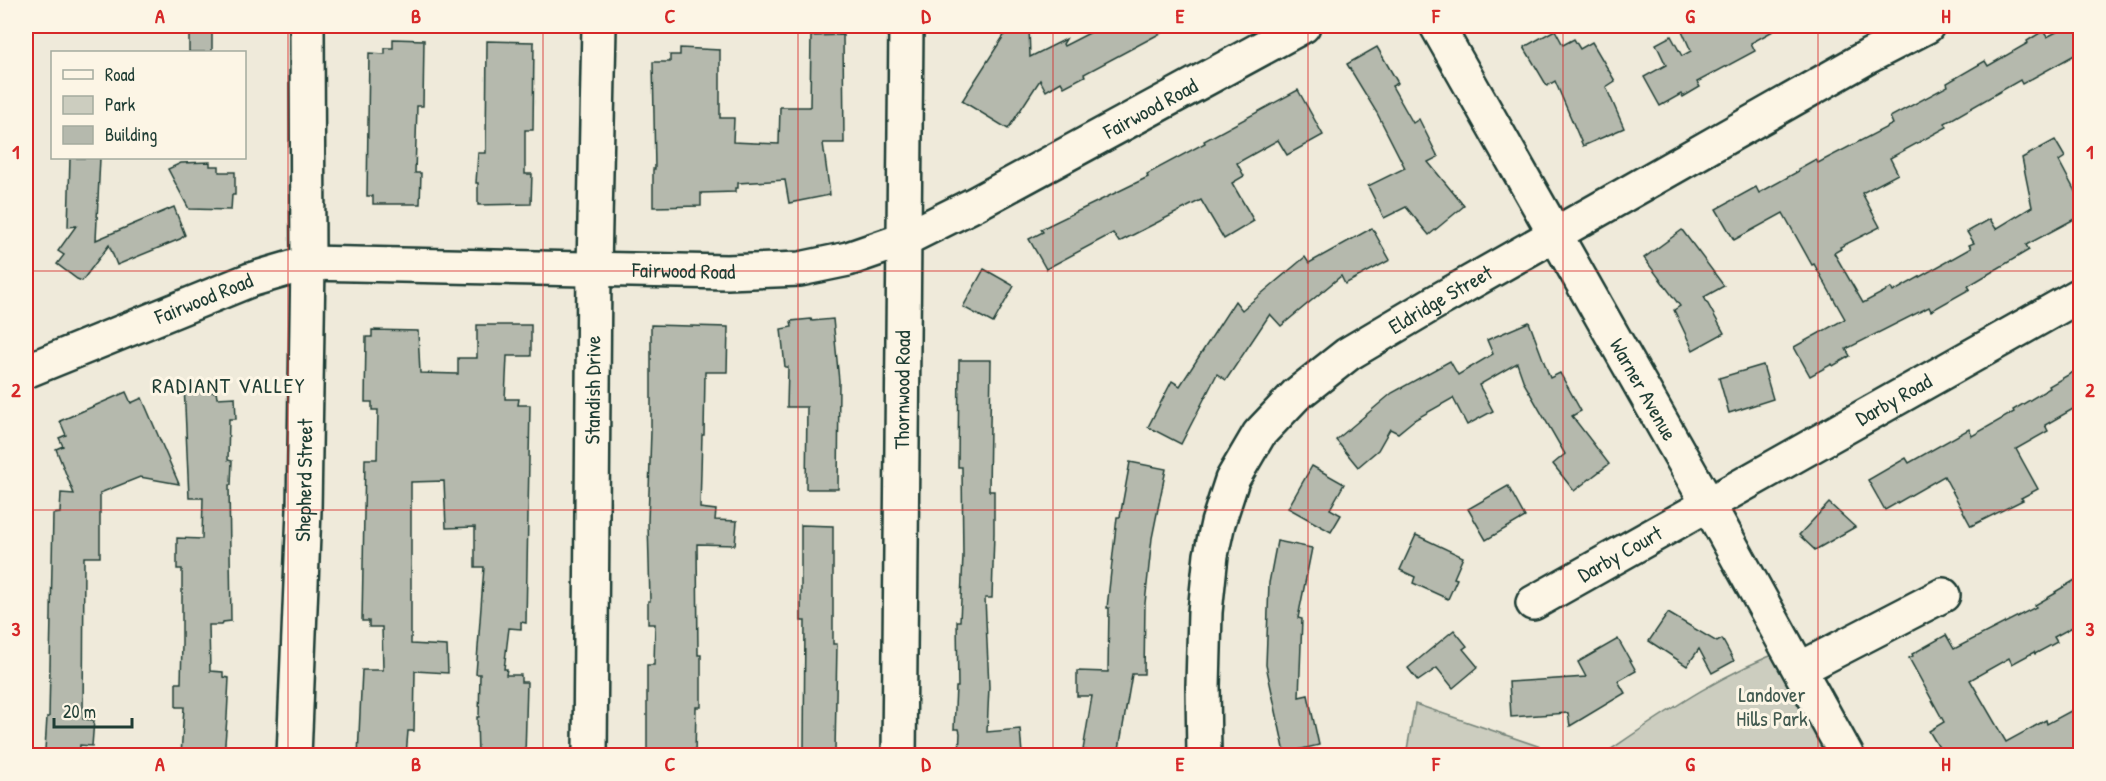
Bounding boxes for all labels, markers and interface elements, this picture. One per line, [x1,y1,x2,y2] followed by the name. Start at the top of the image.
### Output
[155,2,165,29] text: A
[411,2,421,29] text: B
[665,2,676,29] text: C
[921,2,931,29] text: D
[1176,2,1185,29] text: E
[1431,2,1441,29] text: F
[1685,2,1695,29] text: G
[1941,2,1951,29] text: H
[51,51,246,159] legend
[105,62,135,87] text: Road
[1097,71,1203,146] street label: Fairwood Road
[105,92,136,117] text: Park
[105,122,157,147] text: Building
[12,138,20,165] text: 1
[2086,138,2094,165] text: 1
[631,255,736,286] street label: Fairwood Road
[1383,257,1498,341] street label: Eldridge Street
[150,265,257,331] street label: Fairwood Road
[887,330,917,450] street label: Thornwood Road
[1603,333,1684,446] street label: Warner Avenue
[578,335,607,445] street label: Standish Drive
[1850,366,1937,432] street label: Darby Road
[152,370,306,400] district label: RADIANT VALLEY
[11,376,21,403] text: 2
[2085,376,2095,403] text: 2
[288,418,319,542] street label: Shepherd Street
[1573,518,1668,589] street label: Darby Court
[12,615,21,642] text: 3
[2086,615,2095,642] text: 3
[1736,680,1808,733] park label: Landover Hills Park
[54,691,132,729] scale bar
[63,699,96,724] text: 20 m
[155,750,165,777] text: A
[411,750,421,777] text: B
[665,750,676,777] text: C
[921,750,931,777] text: D
[1176,750,1185,777] text: E
[1431,750,1441,777] text: F
[1685,750,1695,777] text: G
[1941,750,1951,777] text: H

